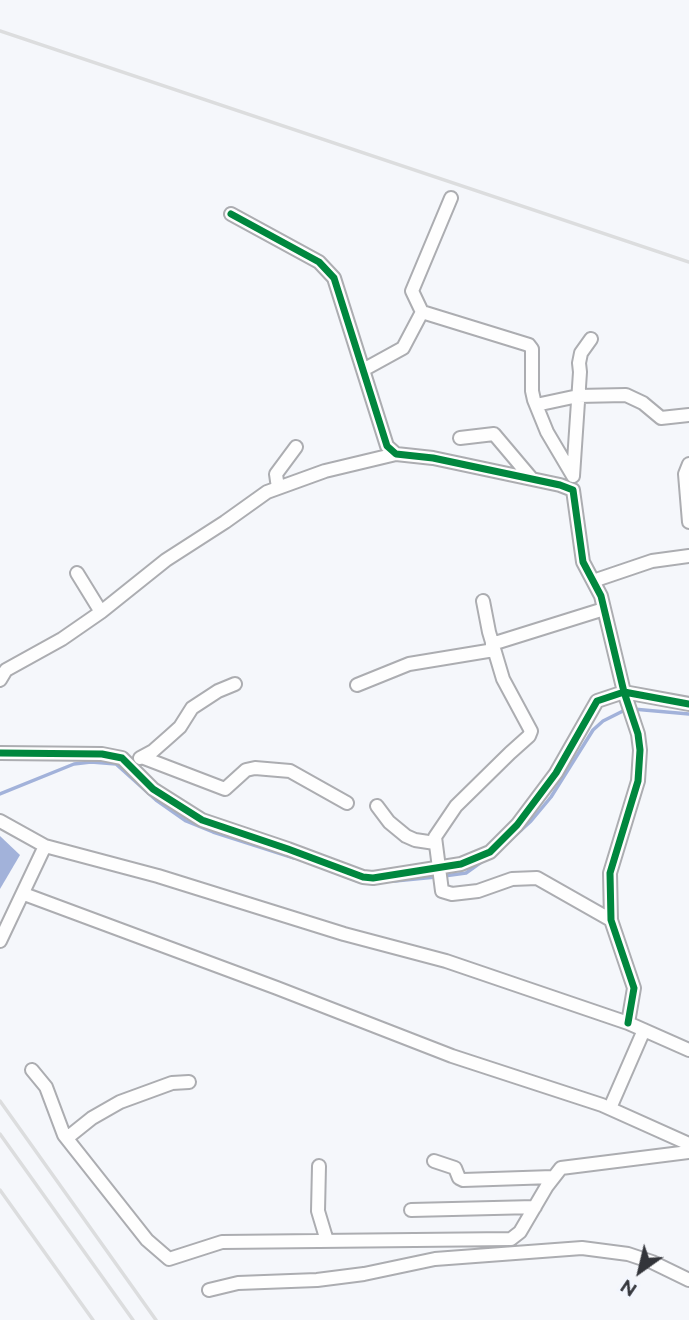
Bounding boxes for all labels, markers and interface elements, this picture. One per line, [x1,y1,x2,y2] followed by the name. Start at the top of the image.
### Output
[605,1236,675,1306] north arrow
[616,1275,640,1302] text: N

